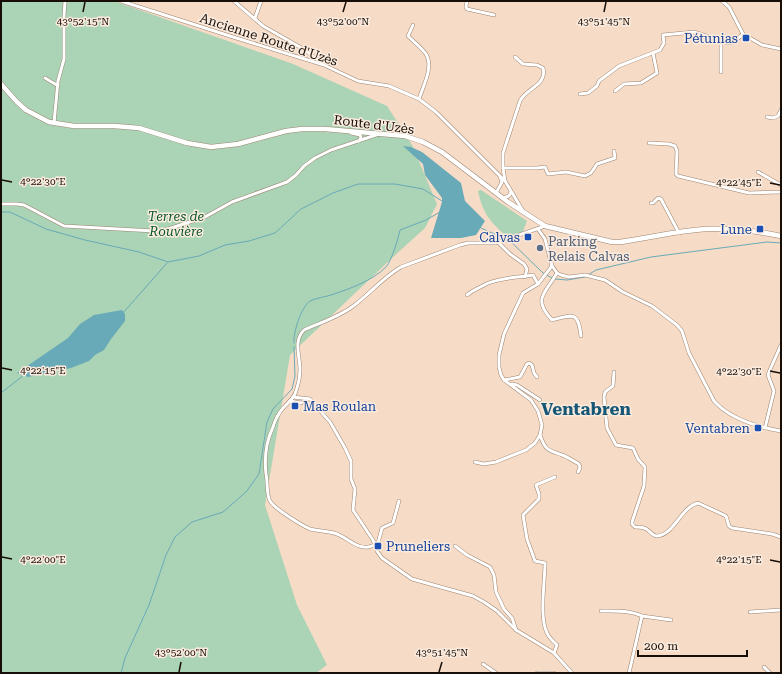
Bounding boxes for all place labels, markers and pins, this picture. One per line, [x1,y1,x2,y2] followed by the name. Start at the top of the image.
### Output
[684,31,738,46] place label: Pétunias
[741,33,751,43] marker: Pétunias
[720,222,752,237] place label: Lune
[755,224,765,234] marker: Lune
[479,230,520,245] place label: Calvas
[523,232,533,242] marker: Calvas
[548,234,629,264] place label: Parking Relais Calvas
[535,243,545,253] marker: Parking Relais Calvas
[303,399,377,414] place label: Mas Roulan
[290,401,300,411] marker: Mas Roulan
[685,421,751,436] place label: Ventabren
[753,423,763,433] marker: Ventabren
[386,539,450,554] place label: Pruneliers
[373,541,383,551] marker: Pruneliers

